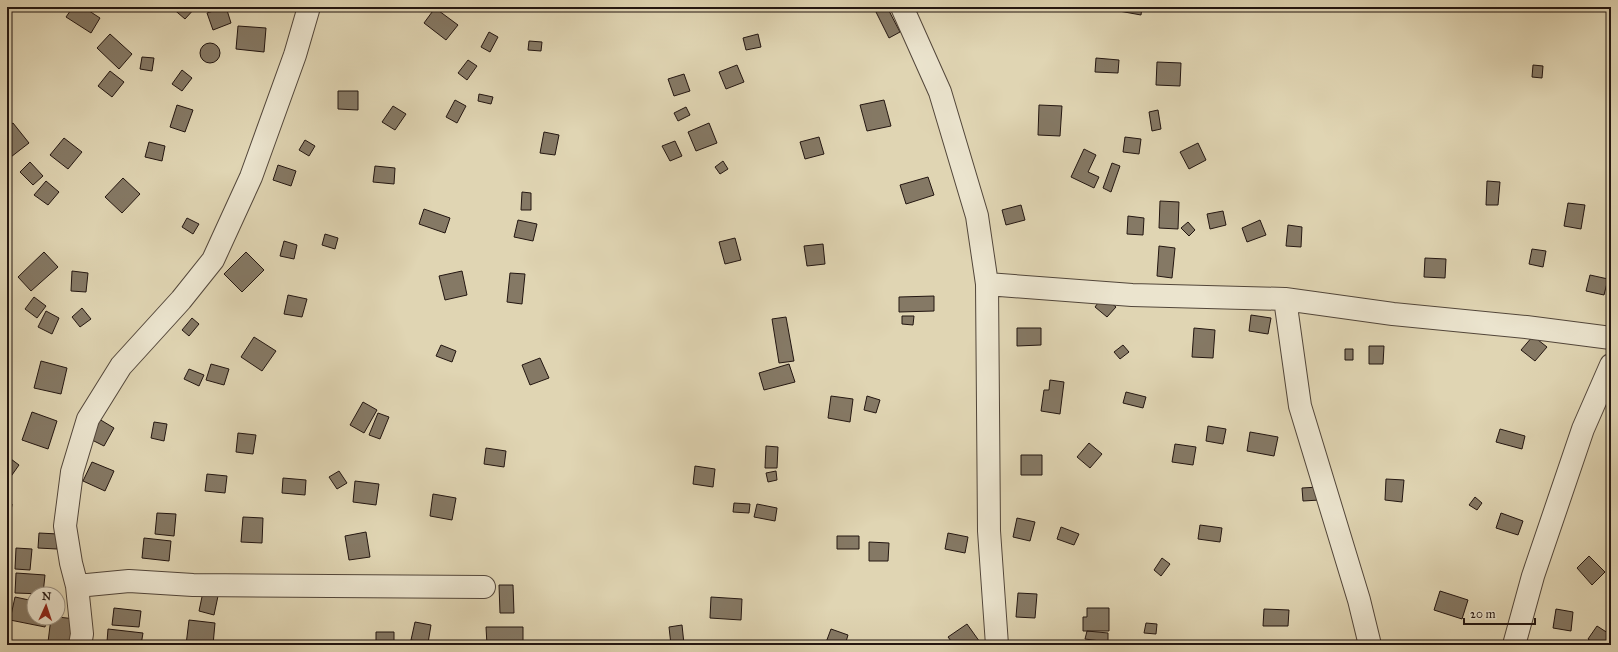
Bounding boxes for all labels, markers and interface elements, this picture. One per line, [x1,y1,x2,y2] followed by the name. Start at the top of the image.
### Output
[26,586,66,626] north arrow
[41,590,52,603] text: N
[1464,600,1535,626] scale bar
[1470,607,1496,621] text: 20 m

